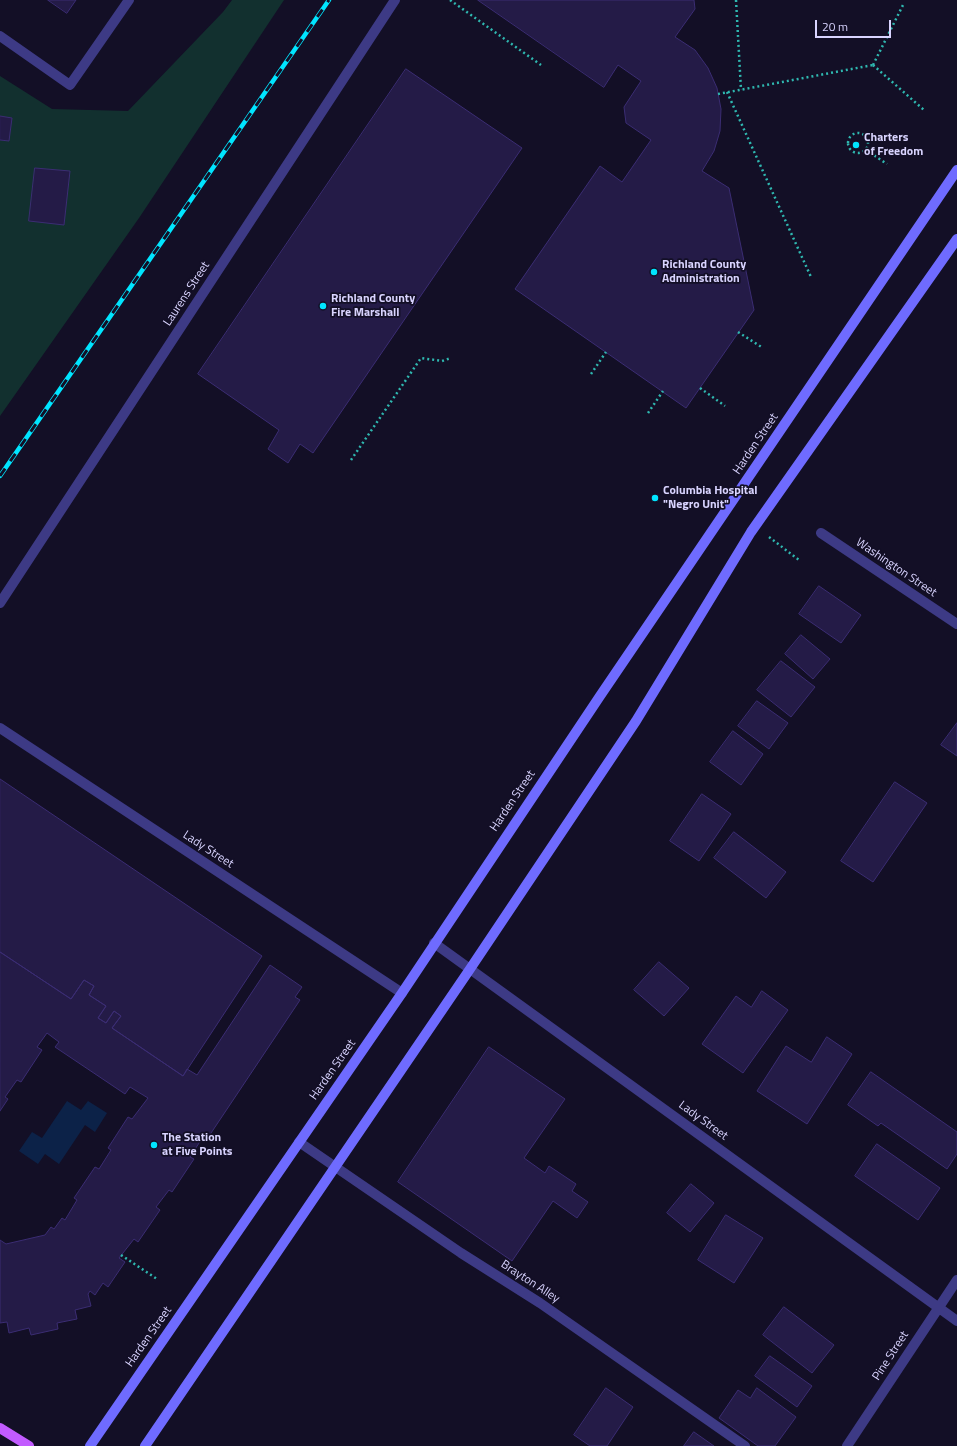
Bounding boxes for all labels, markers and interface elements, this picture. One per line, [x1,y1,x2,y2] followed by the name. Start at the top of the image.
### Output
[817,12,893,38] scale bar
[822,17,848,36] text: 20 m
[864,131,923,159] place label: Charters of Freedom
[851,140,861,150] marker: Charters of Freedom
[662,258,746,286] place label: Richland County Administration
[161,259,213,329] street label: Laurens Street
[649,267,659,277] marker: Richland County Administration
[331,292,415,320] place label: Richland County Fire Marshall
[318,301,328,311] marker: Richland County Fire Marshall
[730,411,782,477] street label: Harden Street
[663,484,758,512] place label: Columbia Hospital "Negro Unit"
[650,493,660,503] marker: Columbia Hospital "Negro Unit"
[853,536,939,600] street label: Washington Street
[487,768,539,834] street label: Harden Street
[180,828,236,872] street label: Lady Street
[307,1037,359,1103] street label: Harden Street
[676,1098,730,1144] street label: Lady Street
[162,1131,232,1159] place label: The Station at Five Points
[149,1140,159,1150] marker: The Station at Five Points
[498,1258,562,1306] street label: Brayton Alley
[123,1304,175,1370] street label: Harden Street
[870,1329,912,1383] street label: Pine Street

